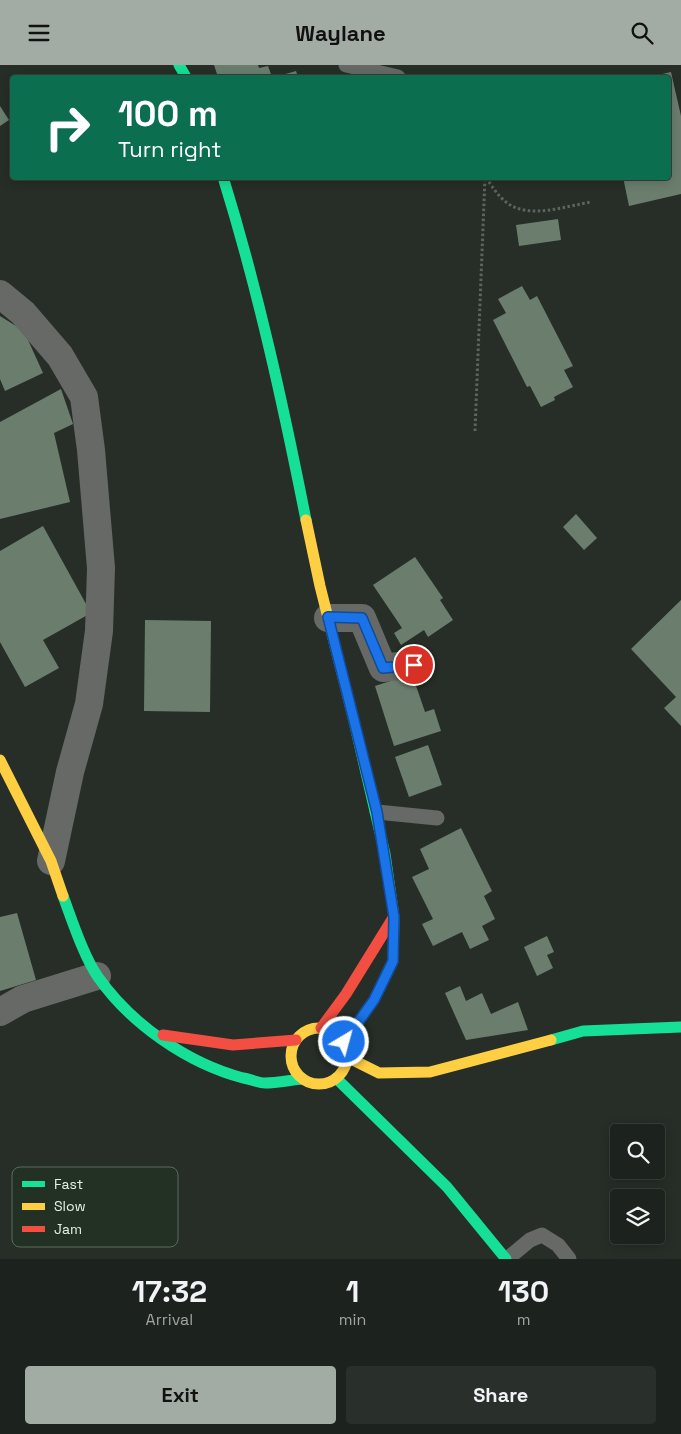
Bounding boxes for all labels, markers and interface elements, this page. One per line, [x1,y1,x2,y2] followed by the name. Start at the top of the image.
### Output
[25,19,53,47] icon: menu
[295,19,386,47] text: Waylane
[628,19,656,47] icon: search
[118,92,218,136] text: 100 m
[35,95,100,160] icon: right
[118,135,221,163] text: Turn right
[393,644,435,686] pin
[400,651,428,679] icon: arrive
[317,1015,369,1067] position arrow
[610,1124,665,1244] map controls
[610,1124,665,1179] button: search
[12,1167,178,1247] legend
[54,1175,83,1193] text: Fast
[610,1189,665,1244] button: layers
[54,1197,86,1215] text: Slow
[54,1220,82,1238] text: Jam
[132,1272,207,1311] text: 17:32
[346,1272,359,1311] text: 1
[498,1272,549,1311] text: 130
[146,1309,193,1330] text: Arrival
[339,1309,366,1330] text: min
[517,1309,530,1330] text: m
[25,1366,336,1424] button: Exit
[346,1366,656,1424] button: Share

